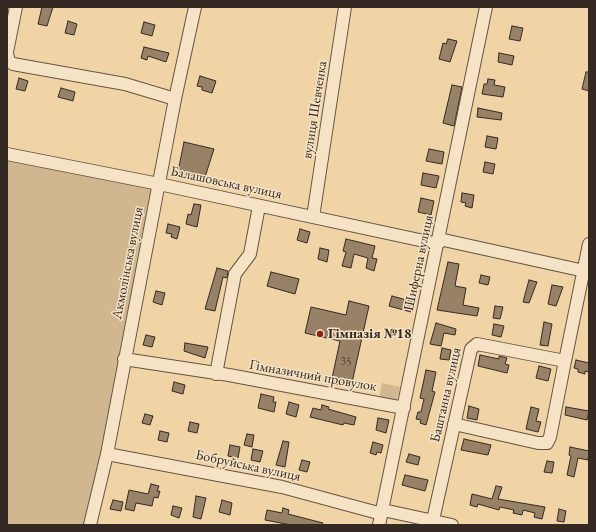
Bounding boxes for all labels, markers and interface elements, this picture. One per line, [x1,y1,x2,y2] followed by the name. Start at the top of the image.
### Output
[299,60,331,160] street label: вулиця Шевченка
[169,163,283,203] street label: Балашовська вулиця
[109,205,147,321] street label: Акмолінська вулиця
[401,214,437,312] street label: Шиферна вулиця
[328,326,411,342] place label: Гімназія №18
[315,329,325,339] marker: Гімназія №18
[427,346,465,444] street label: Баштанна вулиця
[340,355,352,369] house number: 35
[248,357,378,395] street label: Гімназичний провулок
[194,447,302,485] street label: Бобруйська вулиця

